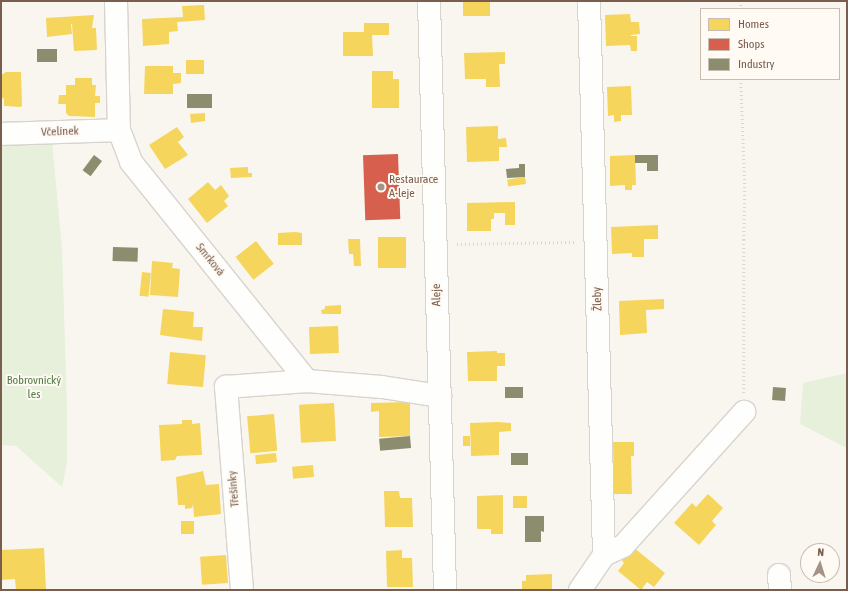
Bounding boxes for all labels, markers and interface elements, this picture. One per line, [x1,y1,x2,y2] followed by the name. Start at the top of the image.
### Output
[700,8,840,80] legend
[738,17,769,31] text: Homes
[738,37,764,51] text: Shops
[738,57,775,71] text: Industry
[41,124,79,140] street label: Včelínek
[389,173,438,201] place label: Restaurace A-leje
[376,182,386,192] marker: Restaurace A-leje
[192,241,228,279] street label: Smrková
[430,284,444,306] street label: Aleje
[590,287,606,311] street label: Žleby
[7,374,61,402] park label: Bobrovnický les
[225,470,243,508] street label: Třešínky
[800,543,840,583] north arrow
[817,546,824,558] text: N

